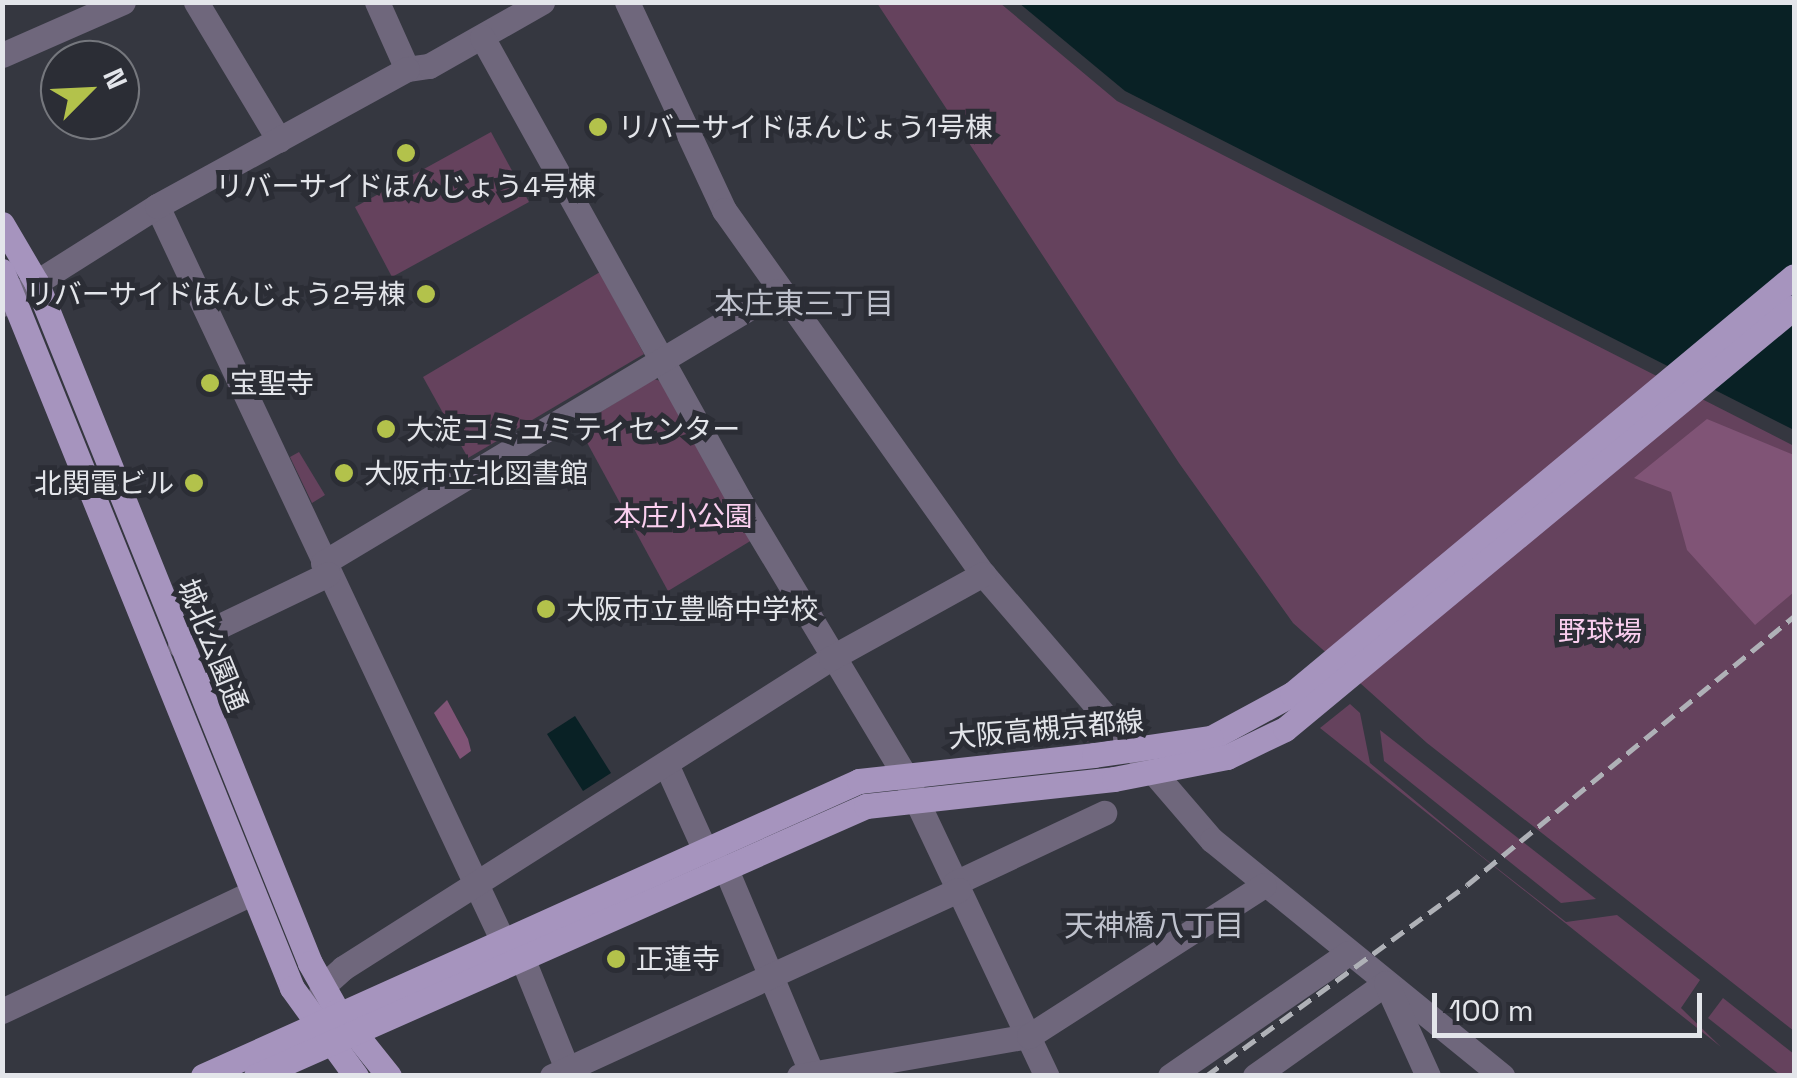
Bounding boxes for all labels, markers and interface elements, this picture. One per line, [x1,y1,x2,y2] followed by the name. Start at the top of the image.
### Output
[40,40,140,140] north arrow
[95,63,136,94] text: N
[618,110,994,144] place label: リバーサイドほんじょう1号棟
[587,116,609,138] marker: リバーサイドほんじょう1号棟
[395,142,417,164] marker: リバーサイドほんじょう4号棟
[215,169,597,203] place label: リバーサイドほんじょう4号棟
[25,277,406,311] place label: リバーサイドほんじょう2号棟
[415,283,437,305] marker: リバーサイドほんじょう2号棟
[714,286,894,322] district label: 本庄東三丁目
[230,366,314,400] place label: 宝聖寺
[199,372,221,394] marker: 宝聖寺
[406,412,742,446] place label: 大淀コミュミティセンター
[375,418,397,440] marker: 大淀コミュミティセンター
[364,456,588,490] place label: 大阪市立北図書館
[333,462,355,484] marker: 大阪市立北図書館
[34,466,174,500] place label: 北関電ビル
[183,472,205,494] marker: 北関電ビル
[613,499,753,533] park label: 本庄小公園
[171,574,255,716] street label: 城北公園通
[566,592,818,626] place label: 大阪市立豊崎中学校
[535,598,557,620] marker: 大阪市立豊崎中学校
[1558,614,1642,648] park label: 野球場
[947,704,1145,754] street label: 大阪高槻京都線
[1064,908,1244,944] district label: 天神橋八丁目
[636,942,720,976] place label: 正蓮寺
[605,948,627,970] marker: 正蓮寺
[1437,973,1707,1035] scale bar
[1449,991,1534,1030] text: 100 m

